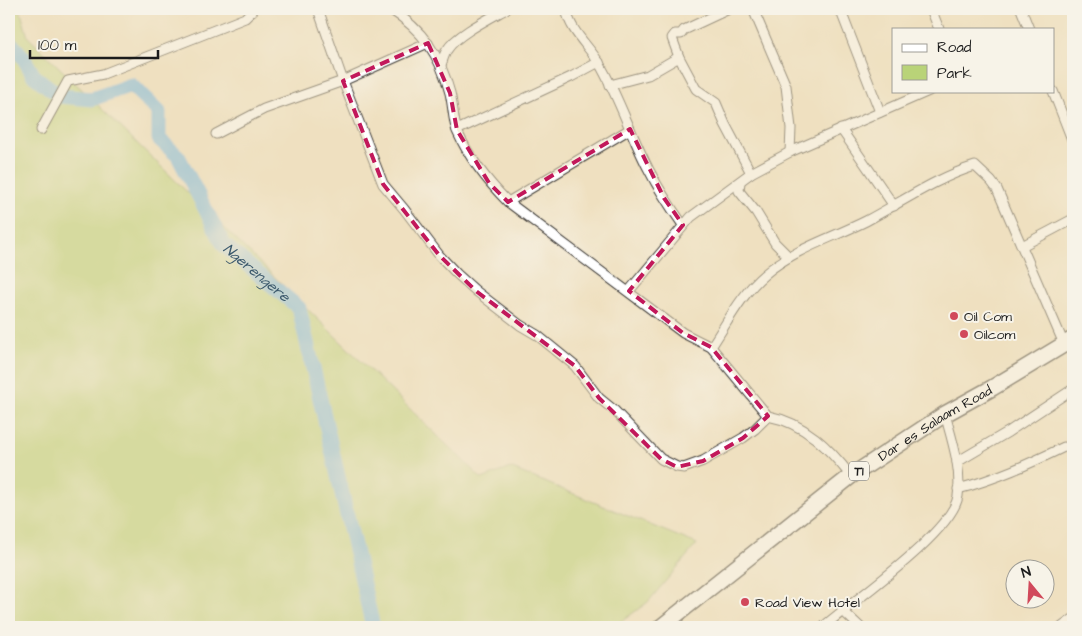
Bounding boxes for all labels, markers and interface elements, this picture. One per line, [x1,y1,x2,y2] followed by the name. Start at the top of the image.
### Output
[30,28,158,60] scale bar
[892,28,1054,92] legend
[38,35,77,56] text: 100 m
[937,37,972,58] text: Road
[937,63,972,84] text: Park
[219,239,295,308] water label: Ngerengere
[964,307,1012,327] place label: Oil Com
[948,310,960,322] marker: Oil Com
[974,325,1015,345] place label: Oilcom
[958,328,970,340] marker: Oilcom
[874,381,996,467] street label: Dar es Salaam Road
[849,462,869,481] road number: T1
[1004,558,1054,608] north arrow
[1019,562,1034,583] text: N
[755,593,860,613] place label: Road View Hotel
[739,596,751,608] marker: Road View Hotel

